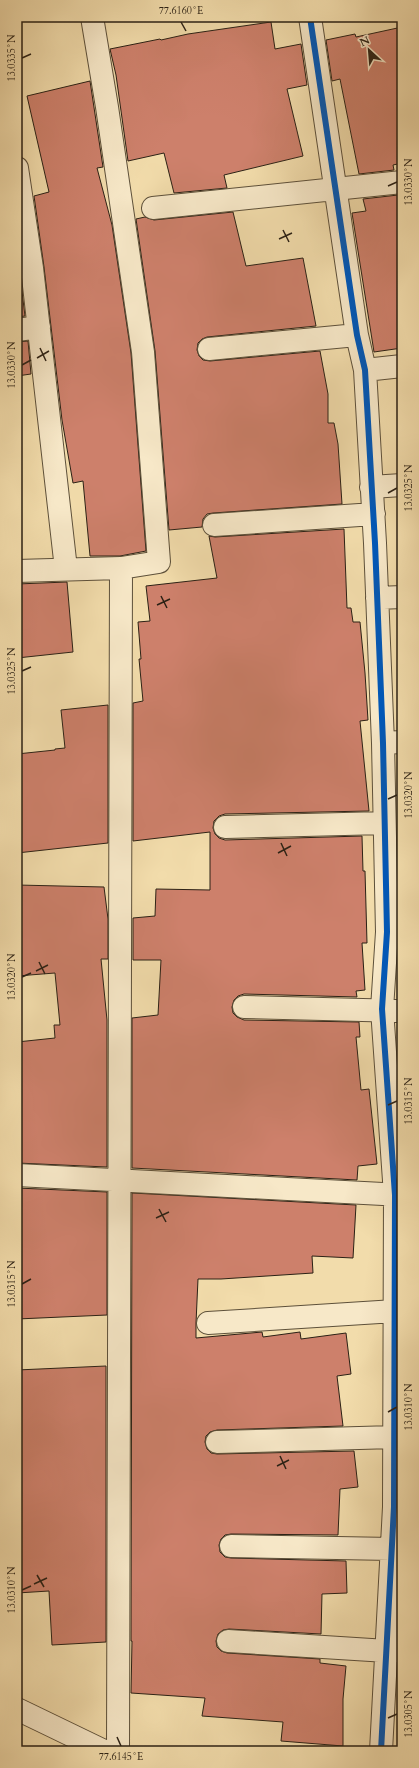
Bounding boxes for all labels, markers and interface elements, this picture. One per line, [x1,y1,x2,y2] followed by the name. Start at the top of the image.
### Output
[159,4,203,18] text: 77.6160°E
[349,30,389,70] north arrow
[357,32,373,50] text: N
[5,34,19,81] text: 13.0335°N
[402,158,416,205] text: 13.0330°N
[5,341,19,388] text: 13.0330°N
[402,464,416,511] text: 13.0325°N
[5,647,19,694] text: 13.0325°N
[402,771,416,818] text: 13.0320°N
[5,953,19,1000] text: 13.0320°N
[402,1077,416,1124] text: 13.0315°N
[5,1260,19,1307] text: 13.0315°N
[402,1383,416,1430] text: 13.0310°N
[5,1566,19,1613] text: 13.0310°N
[402,1690,416,1737] text: 13.0305°N
[99,1750,143,1764] text: 77.6145°E

